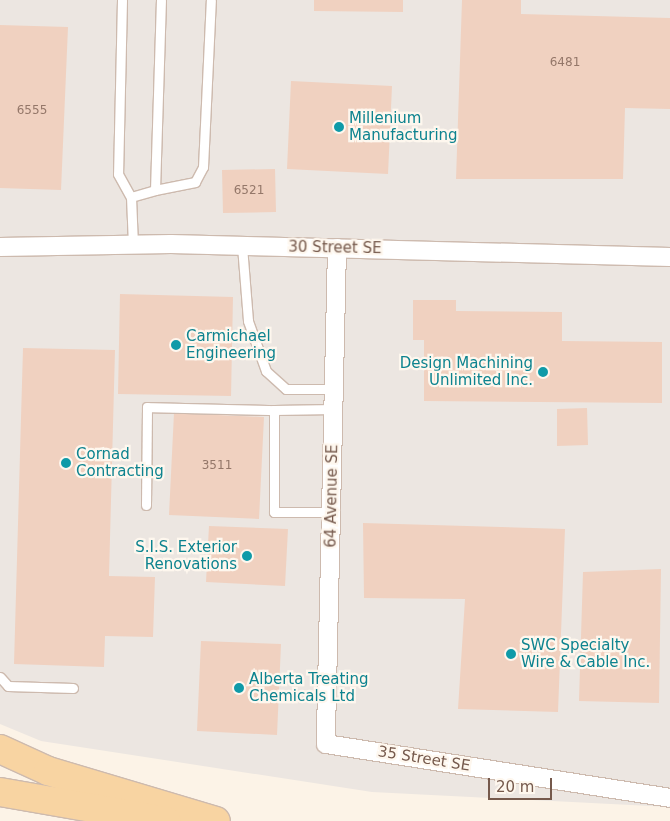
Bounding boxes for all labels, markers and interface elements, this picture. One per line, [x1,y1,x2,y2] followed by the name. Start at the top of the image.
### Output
[550,56,580,70] house number: 6481
[17,104,47,118] house number: 6555
[349,109,458,144] place label: Millenium Manufacturing
[333,121,345,133] marker: Millenium Manufacturing
[234,184,264,198] house number: 6521
[288,238,382,258] street label: 30 Street SE
[186,327,276,362] place label: Carmichael Engineering
[170,339,182,351] marker: Carmichael Engineering
[400,354,533,389] place label: Design Machining Unlimited Inc.
[537,366,549,378] marker: Design Machining Unlimited Inc.
[322,444,342,548] street label: 64 Avenue SE
[76,445,164,480] place label: Cornad Contracting
[60,457,72,469] marker: Cornad Contracting
[202,459,232,473] house number: 3511
[135,538,237,573] place label: S.I.S. Exterior Renovations
[241,550,253,562] marker: S.I.S. Exterior Renovations
[521,636,650,671] place label: SWC Specialty Wire & Cable Inc.
[505,648,517,660] marker: SWC Specialty Wire & Cable Inc.
[249,670,368,705] place label: Alberta Treating Chemicals Ltd
[233,682,245,694] marker: Alberta Treating Chemicals Ltd
[377,743,471,775] street label: 35 Street SE
[490,768,554,800] scale bar
[496,778,534,796] text: 20 m

